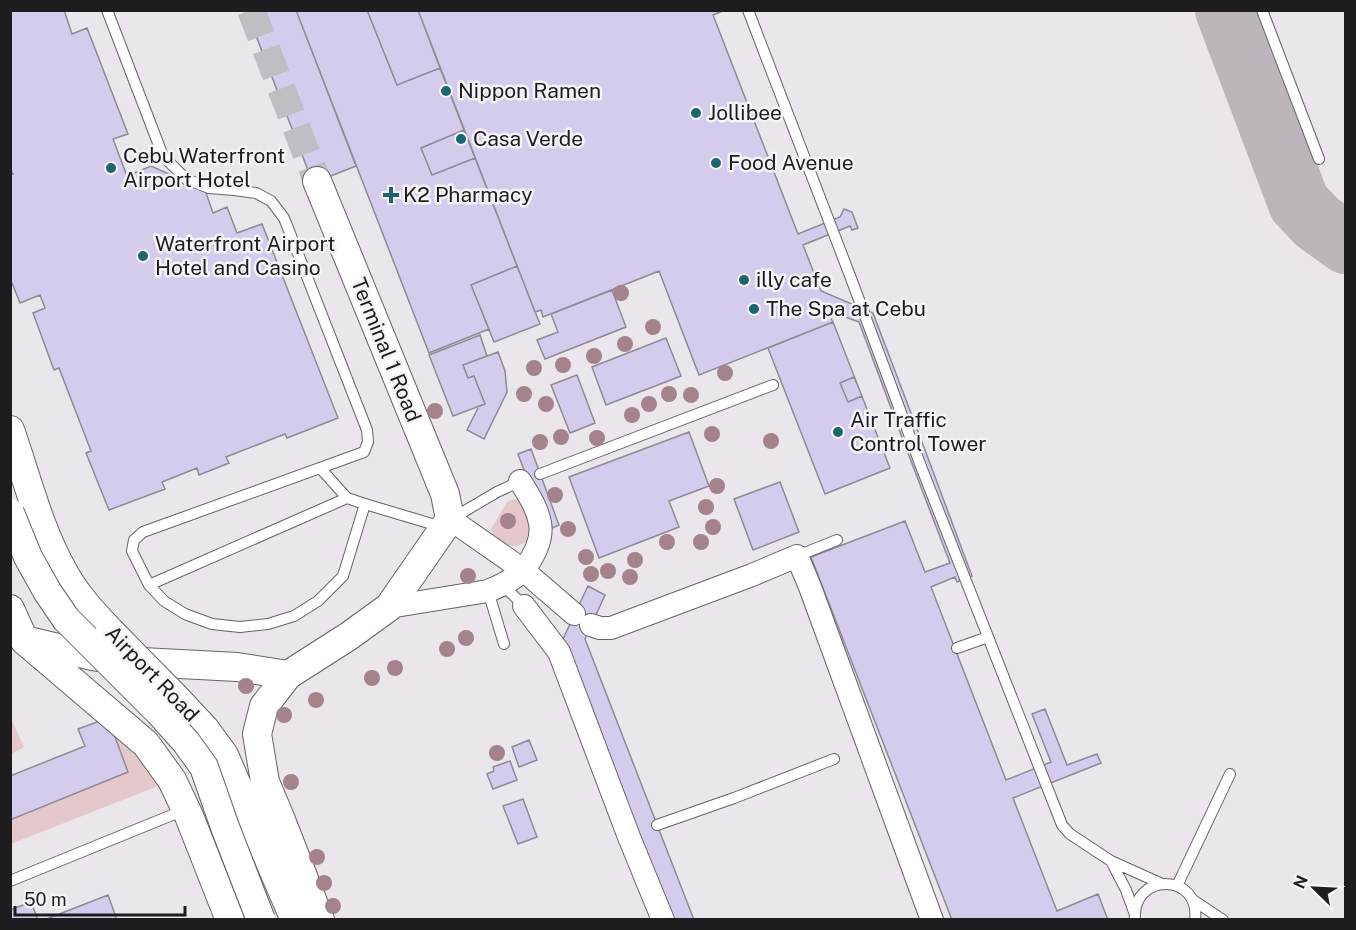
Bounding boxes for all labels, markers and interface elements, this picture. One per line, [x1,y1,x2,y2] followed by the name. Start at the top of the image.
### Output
[458,78,601,103] place label: Nippon Ramen
[439,84,453,98] marker: Nippon Ramen
[708,100,782,125] place label: Jollibee
[689,106,703,120] marker: Jollibee
[473,126,583,151] place label: Casa Verde
[454,132,468,146] marker: Casa Verde
[123,143,285,192] place label: Cebu Waterfront Airport Hotel
[728,150,854,175] place label: Food Avenue
[709,156,723,170] marker: Food Avenue
[104,161,118,175] marker: Cebu Waterfront Airport Hotel
[403,182,532,207] place label: K2 Pharmacy
[384,188,398,202] marker: K2 Pharmacy
[155,231,336,280] place label: Waterfront Airport Hotel and Casino
[136,249,150,263] marker: Waterfront Airport Hotel and Casino
[756,267,832,292] place label: illy cafe
[737,273,751,287] marker: illy cafe
[346,274,427,426] street label: Terminal 1 Road
[766,296,926,321] place label: The Spa at Cebu
[747,302,761,316] marker: The Spa at Cebu
[850,407,987,456] place label: Air Traffic Control Tower
[831,425,845,439] marker: Air Traffic Control Tower
[100,620,204,727] street label: Airport Road
[1284,858,1344,918] north arrow
[1290,873,1312,892] text: N
[15,879,184,917] scale bar
[24,889,67,910] text: 50 m

